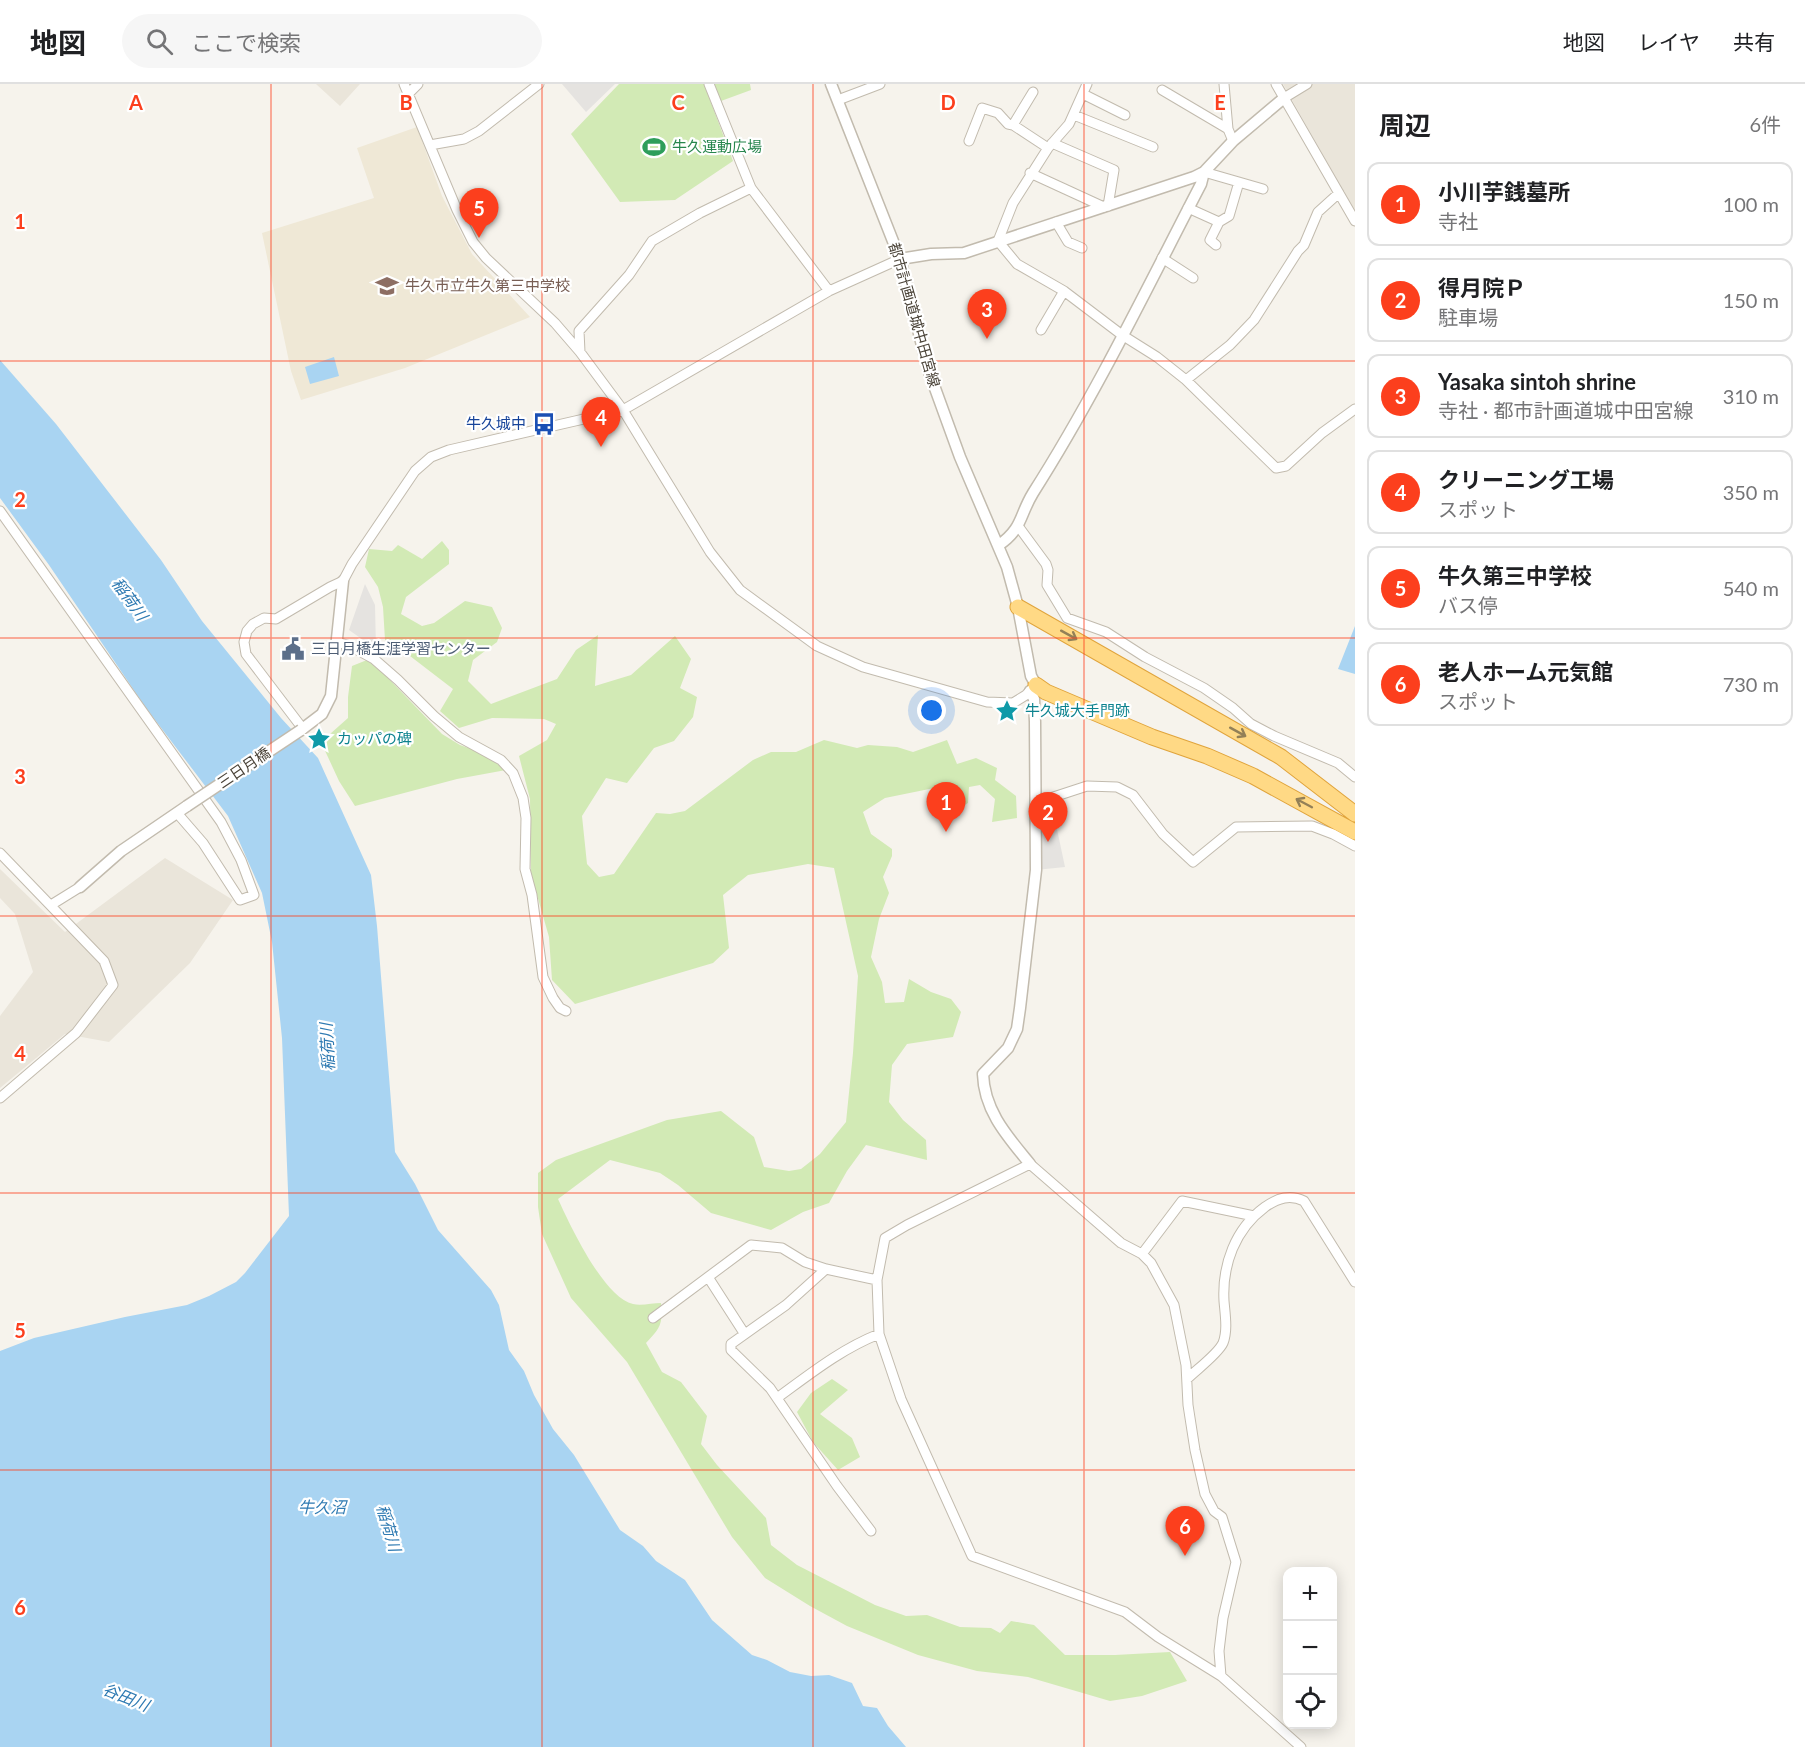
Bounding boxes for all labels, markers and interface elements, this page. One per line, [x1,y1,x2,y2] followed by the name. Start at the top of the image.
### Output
[122,14,542,68] search box
[30,25,86,59] text: 地図
[143,25,176,58] icon: search
[191,29,301,56] text: ここで検索
[1563,29,1605,54] text: 地図
[1638,29,1700,54] text: レイヤ
[1733,29,1775,54] text: 共有
[128,90,143,114] text: A
[399,90,413,114] text: B
[671,90,685,114] text: C
[940,90,956,114] text: D
[1214,90,1226,114] text: E
[1379,109,1431,141] text: 周辺
[1749,112,1781,136] text: 6件
[641,134,667,160] sports icon: 牛久運動広場
[672,137,762,155] place label: 牛久運動広場
[1438,178,1570,205] text: 小川芋銭墓所
[460,188,498,238] pin: 5
[1395,192,1406,216] text: 1
[1723,192,1779,216] text: 100 m
[14,209,26,233] text: 1
[1438,209,1478,233] text: 寺社
[886,240,944,389] street label: 都市計画道城中田宮線
[374,273,400,299] school or university icon: 牛久市立牛久第三中学校
[1438,274,1526,301] text: 得月院Ｐ
[405,276,570,294] place label: 牛久市立牛久第三中学校
[1395,288,1406,312] text: 2
[1723,288,1779,312] text: 150 m
[968,290,1006,339] pin: 3
[1438,305,1498,329] text: 駐車場
[1438,368,1636,395] text: Yasaka sintoh shrine
[1395,384,1406,408] text: 3
[1723,384,1779,408] text: 310 m
[582,398,620,447] pin: 4
[1438,398,1693,422] text: 寺社 · 都市計画道城中田宮線
[531,411,557,437] bus stop icon: 牛久城中
[466,414,526,432] place label: 牛久城中
[1438,466,1614,493] text: クリーニング工場
[1395,480,1406,504] text: 4
[1723,480,1779,504] text: 350 m
[14,487,26,511] text: 2
[1438,497,1518,521] text: スポット
[1438,562,1592,589] text: 牛久第三中学校
[109,574,153,625] water label: 稲荷川
[1395,576,1406,600] text: 5
[1723,576,1779,600] text: 540 m
[1438,593,1498,617] text: バス停
[1060,630,1077,642] one-way arrow
[280,636,306,662] public building icon: 三日月橋生涯学習センター
[311,639,491,657] place label: 三日月橋生涯学習センター
[1438,658,1613,685] text: 老人ホーム元気館
[1395,672,1406,696] text: 6
[1723,672,1779,696] text: 730 m
[1438,689,1518,713] text: スポット
[917,696,946,725] your location
[994,698,1020,724] place icon: 牛久城大手門跡
[1025,701,1130,719] place label: 牛久城大手門跡
[306,726,332,752] place icon: カッパの碑
[1229,727,1247,738] one-way arrow
[337,729,412,747] place label: カッパの碑
[214,743,273,791] street label: 三日月橋
[14,764,26,788] text: 3
[926,782,966,832] pin: 1
[1028,792,1068,842] pin: 2
[1296,797,1313,809] one-way arrow
[316,1021,337,1071] water label: 稲荷川
[14,1041,26,1065] text: 4
[14,1318,26,1342] text: 5
[298,1497,348,1516] water label: 牛久沼
[374,1502,406,1555] water label: 稲荷川
[1166,1506,1204,1556] pin: 6
[1283,1567,1337,1729] map controls
[1283,1567,1337,1621] button: +
[14,1595,26,1619] text: 6
[1283,1621,1337,1675] button: −
[1283,1675,1337,1729] button: locate
[100,1679,154,1715] water label: 谷田川

